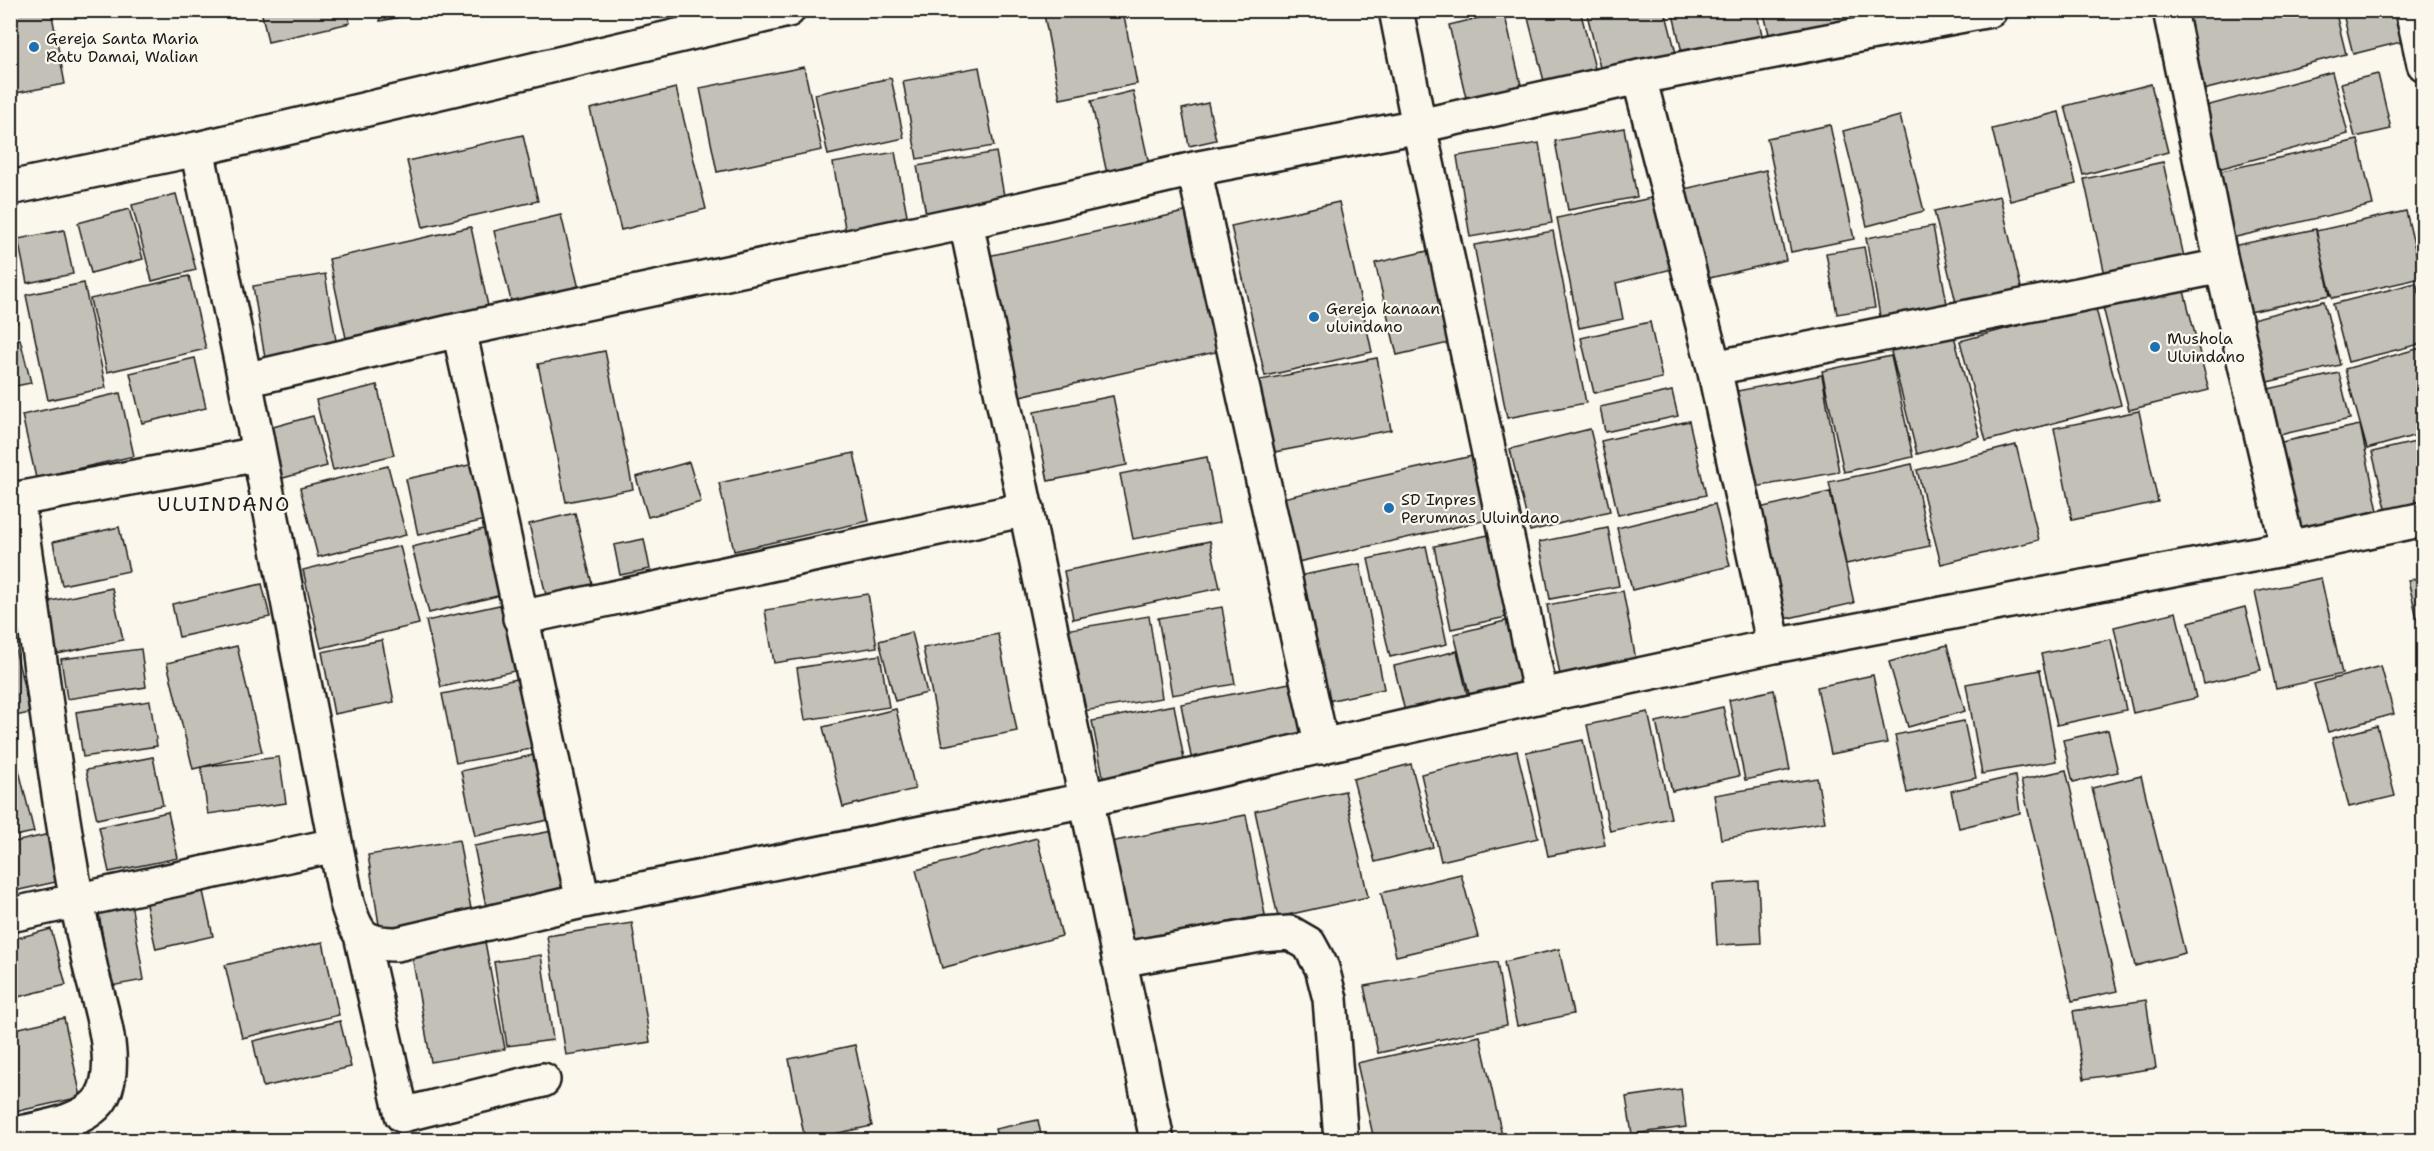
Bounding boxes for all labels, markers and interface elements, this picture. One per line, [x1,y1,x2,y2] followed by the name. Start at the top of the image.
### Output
[46,28,199,67] place label: Gereja Santa Maria Ratu Damai, Walian
[27,40,41,54] marker: Gereja Santa Maria Ratu Damai, Walian
[1326,298,1440,337] place label: Gereja kanaan uluindano
[1307,310,1321,324] marker: Gereja kanaan uluindano
[2167,328,2245,367] place label: Mushola Uluindano
[2148,340,2162,354] marker: Mushola Uluindano
[1401,489,1559,528] place label: SD Inpres Perumnas Uluindano
[157,491,291,517] district label: ULUINDANO
[1382,501,1396,515] marker: SD Inpres Perumnas Uluindano

